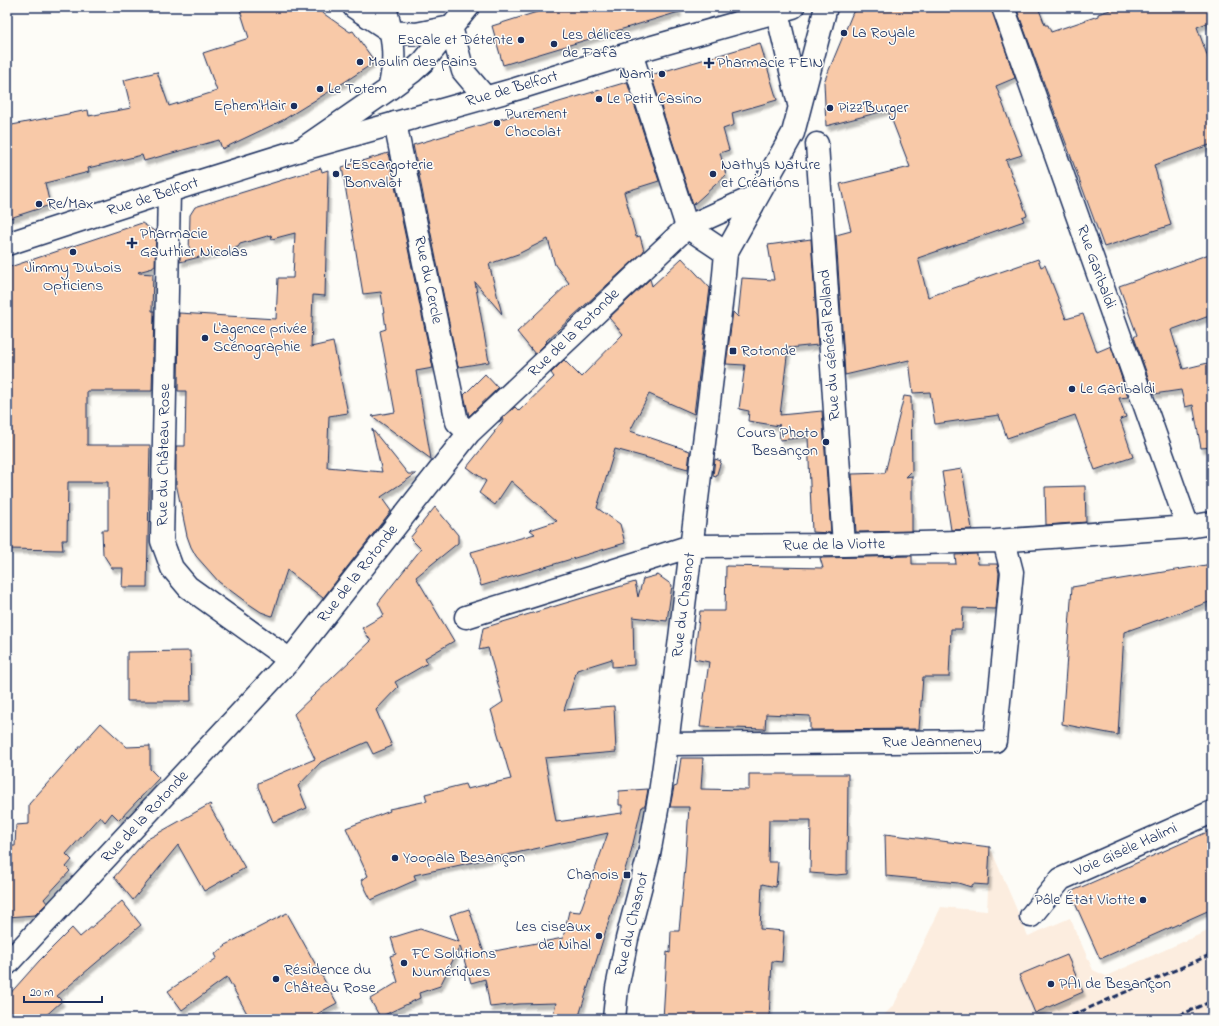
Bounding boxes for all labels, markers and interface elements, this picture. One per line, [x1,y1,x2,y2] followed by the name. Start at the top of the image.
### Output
[852,21,916,45] place label: La Royale
[562,23,631,65] place label: Les délices de Fafa
[397,28,514,52] place label: Escale et Détente
[839,28,849,38] marker: La Royale
[516,35,526,45] marker: Escale et Détente
[549,39,559,49] marker: Les délices de Fafa
[368,50,477,74] place label: Moulin des pains
[717,51,823,75] place label: Pharmacie FEIN
[355,57,365,67] marker: Moulin des pains
[704,58,714,68] marker: Pharmacie FEIN
[619,62,654,86] place label: Nami
[463,64,562,114] street label: Rue de Belfort
[657,69,667,79] marker: Nami
[328,77,387,101] place label: Le Totem
[315,84,325,94] marker: Le Totem
[607,87,702,111] place label: Le Petit Casino
[213,94,286,118] place label: Ephem'Hair
[594,94,604,104] marker: Le Petit Casino
[838,96,908,120] place label: Pizz'Burger
[289,101,299,111] marker: Ephem'Hair
[505,102,568,144] place label: Purement Chocolat
[825,103,835,113] marker: Pizz'Burger
[492,118,502,128] marker: Purement Chocolat
[343,153,434,195] place label: L’Escargoterie Bonvalot
[721,153,821,195] place label: Nathys Nature et Créations
[331,169,341,179] marker: L’Escargoterie Bonvalot
[708,169,718,179] marker: Nathys Nature et Créations
[104,171,202,223] street label: Rue de Belfort
[47,192,94,216] place label: Re/Max
[34,199,44,209] marker: Re/Max
[140,222,248,264] place label: Pharmacie Gauthier Nicolas
[1070,222,1122,312] street label: Rue Garibaldi
[407,234,449,327] street label: Rue du Cercle
[127,238,137,248] marker: Pharmacie Gauthier Nicolas
[68,247,78,257] marker: Jimmy Dubois Opticiens
[24,256,122,298] place label: Jimmy Dubois Opticiens
[813,269,847,421] street label: Rue du Général Rolland
[523,282,626,383] street label: Rue de la Rotonde
[213,317,308,359] place label: L'agence privée Scénographie
[200,333,210,343] marker: L'agence privée Scénographie
[741,339,797,363] place label: Rotonde
[728,346,738,356] marker: Rotonde
[1080,377,1155,401] place label: Le Garibaldi
[151,382,177,527] street label: Rue du Château Rose
[1067,384,1077,394] marker: Le Garibaldi
[737,421,818,463] place label: Cours Photo Besançon
[821,437,831,447] marker: Cours Photo Besançon
[312,519,405,628] street label: Rue de la Rotonde
[783,532,886,558] street label: Rue de la Viotte
[666,550,702,659] street label: Rue du Chasnot
[882,730,982,754] street label: Rue Jeanneney
[95,765,195,869] street label: Rue de la Rotonde
[1070,816,1182,884] street label: Voie Gisèle Halimi
[403,846,525,870] place label: Yoopala Besançon
[390,853,400,863] marker: Yoopala Besançon
[567,863,619,887] place label: Chanois
[608,869,656,978] street label: Rue du Chasnot
[622,870,632,880] marker: Chanois
[1034,888,1136,912] place label: Pôle État Viotte
[1138,895,1148,905] marker: Pôle État Viotte
[516,915,591,957] place label: Les ciseaux de Nihal
[594,931,604,941] marker: Les ciseaux de Nihal
[411,942,496,984] place label: FC Solutions Numériques
[284,958,377,1000] place label: Résidence du Château Rose
[399,958,409,968] marker: FC Solutions Numériques
[1059,972,1171,996] place label: PAI de Besançon
[271,974,281,984] marker: Résidence du Château Rose
[24,978,102,1004] scale bar
[1046,979,1056,989] marker: PAI de Besançon
[30,984,53,1002] text: 20 m

